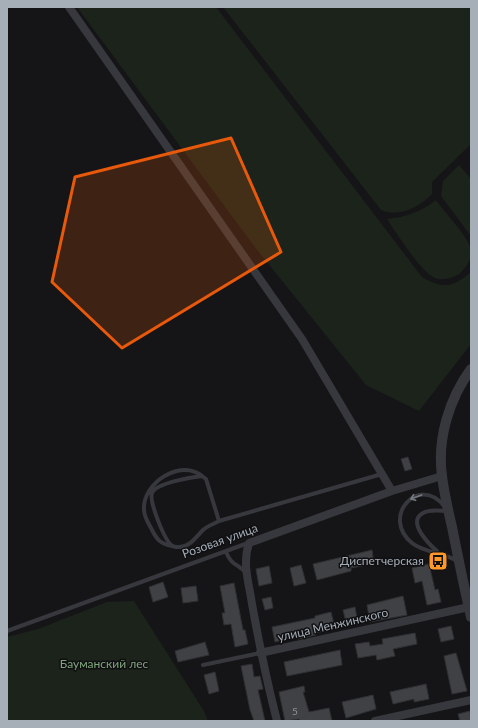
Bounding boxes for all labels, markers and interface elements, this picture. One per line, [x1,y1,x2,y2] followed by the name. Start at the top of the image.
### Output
[410,494,422,502] one-way arrow
[180,520,260,561] street label: Розовая улица
[427,550,449,572] bus stop icon: Диспетчерская
[340,553,424,568] place label: Диспетчерская
[276,604,390,645] street label: улица Менжинского
[60,656,149,671] park label: Бауманский лес
[292,705,298,717] house number: 5

